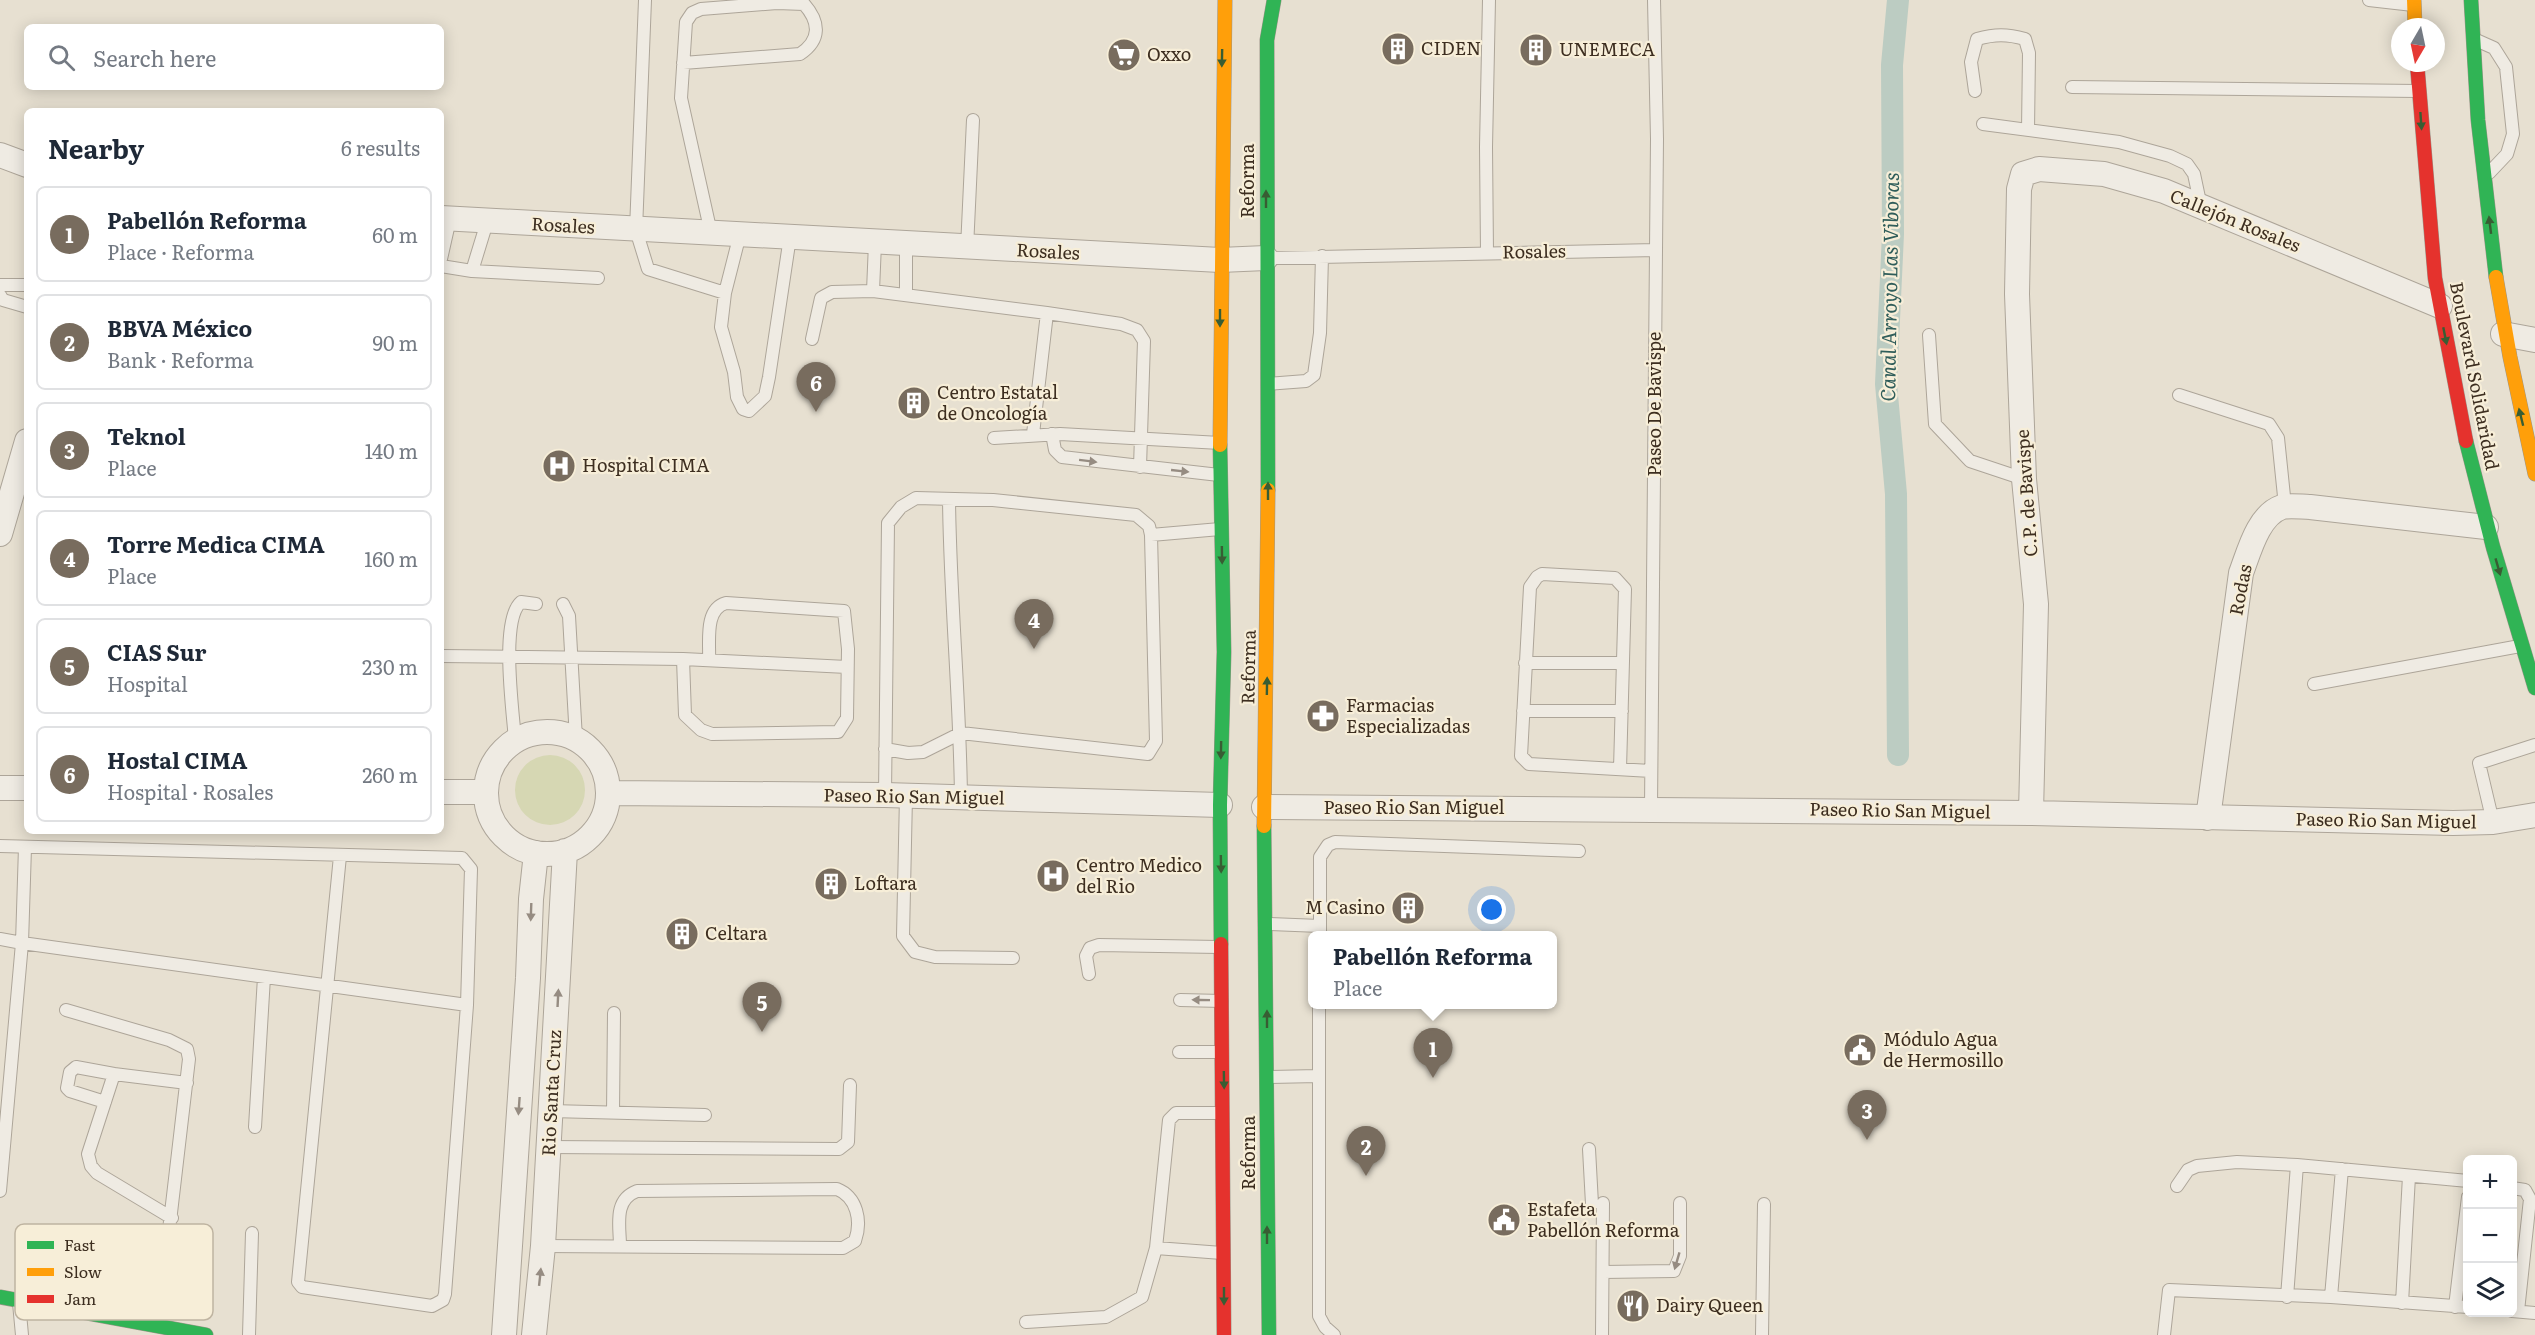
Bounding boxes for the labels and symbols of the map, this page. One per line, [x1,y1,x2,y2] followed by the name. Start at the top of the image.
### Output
[2391,18,2445,72] north arrow
[1380,31,1416,67] building icon: CIDEN
[1518,32,1554,68] building icon: UNEMECA
[1421,34,1481,61] place label: CIDEN
[1559,35,1655,62] place label: UNEMECA
[1106,37,1142,73] supermarket icon: Oxxo
[1147,40,1191,67] place label: Oxxo
[1218,49,1227,68] one-way arrow
[2416,112,2425,131] one-way arrow
[1233,143,1260,218] street label: Reforma
[1871,172,1905,402] water label: Canal Arroyo Las Viboras
[2166,181,2305,258] street label: Callejón Rosales
[1261,190,1271,209] one-way arrow
[531,209,596,240] street label: Rosales
[2485,215,2494,234] one-way arrow
[1016,235,1081,266] street label: Rosales
[1502,236,1566,265] street label: Rosales
[2444,279,2507,472] street label: Boulevard Solidaridad
[1215,309,1225,328] one-way arrow
[2441,327,2450,346] one-way arrow
[1640,332,1667,476] street label: Paseo De Bavispe
[796,362,836,412] pin: 6
[937,378,1058,426] place label: Centro Estatal de Oncología
[896,385,932,421] building icon: Centro Estatal de Oncología
[2516,408,2526,426] one-way arrow
[2008,429,2043,558] street label: C.P. de Bavispe
[541,448,577,484] hospital icon: Hospital CIMA
[582,451,710,478] place label: Hospital CIMA
[1078,456,1097,465] one-way arrow
[1170,466,1189,476] one-way arrow
[1263,481,1273,500] one-way arrow
[1217,546,1226,565] one-way arrow
[2494,558,2503,576] one-way arrow
[2221,562,2258,618] street label: Rodas
[1014,600,1054,649] pin: 4
[1233,629,1262,705] street label: Reforma
[1263,676,1272,695] one-way arrow
[1346,691,1470,739] place label: Farmacias Especializadas
[1305,698,1341,734] pharmacy icon: Farmacias Especializadas
[1217,741,1226,760] one-way arrow
[823,780,1005,811] street label: Paseo Rio San Miguel
[1323,793,1505,820] street label: Paseo Rio San Miguel
[1809,794,1991,825] street label: Paseo Rio San Miguel
[2295,804,2477,835] street label: Paseo Rio San Miguel
[1076,851,1202,899] place label: Centro Medico del Rio
[1217,854,1226,873] one-way arrow
[1035,858,1071,894] hospital icon: Centro Medico del Rio
[813,866,849,902] building icon: Loftara
[854,869,917,896] place label: Loftara
[1390,890,1426,926] building icon: M Casino
[1305,893,1385,920] place label: M Casino
[1477,895,1506,924] your location
[526,902,535,921] one-way arrow
[664,916,700,952] building icon: Celtara
[705,919,768,946] place label: Celtara
[742,982,782,1032] pin: 5
[553,989,562,1008] one-way arrow
[1192,996,1211,1005] one-way arrow
[1262,1009,1271,1028] one-way arrow
[1883,1025,2004,1073] place label: Módulo Agua de Hermosillo
[1414,1028,1452,1078] pin: 1
[534,1029,567,1157] street label: Rio Santa Cruz
[1842,1032,1878,1068] public building icon: Módulo Agua de Hermosillo
[1219,1070,1229,1089] one-way arrow
[1848,1090,1886,1140] pin: 3
[515,1097,524,1116] one-way arrow
[1234,1115,1261,1190] street label: Reforma
[1346,1126,1386,1176] pin: 2
[1527,1195,1680,1243] place label: Estafeta Pabellón Reforma
[1486,1202,1522,1238] public building icon: Estafeta Pabellón Reforma
[15,1224,213,1320] legend
[1262,1225,1272,1244] one-way arrow
[64,1232,96,1256] text: Fast
[1672,1252,1681,1270] one-way arrow
[64,1259,102,1283] text: Slow
[535,1267,545,1286] one-way arrow
[64,1286,97,1310] text: Jam
[1219,1286,1229,1305] one-way arrow
[1615,1288,1651,1324] restaurant icon: Dairy Queen
[1656,1291,1764,1318] place label: Dairy Queen

